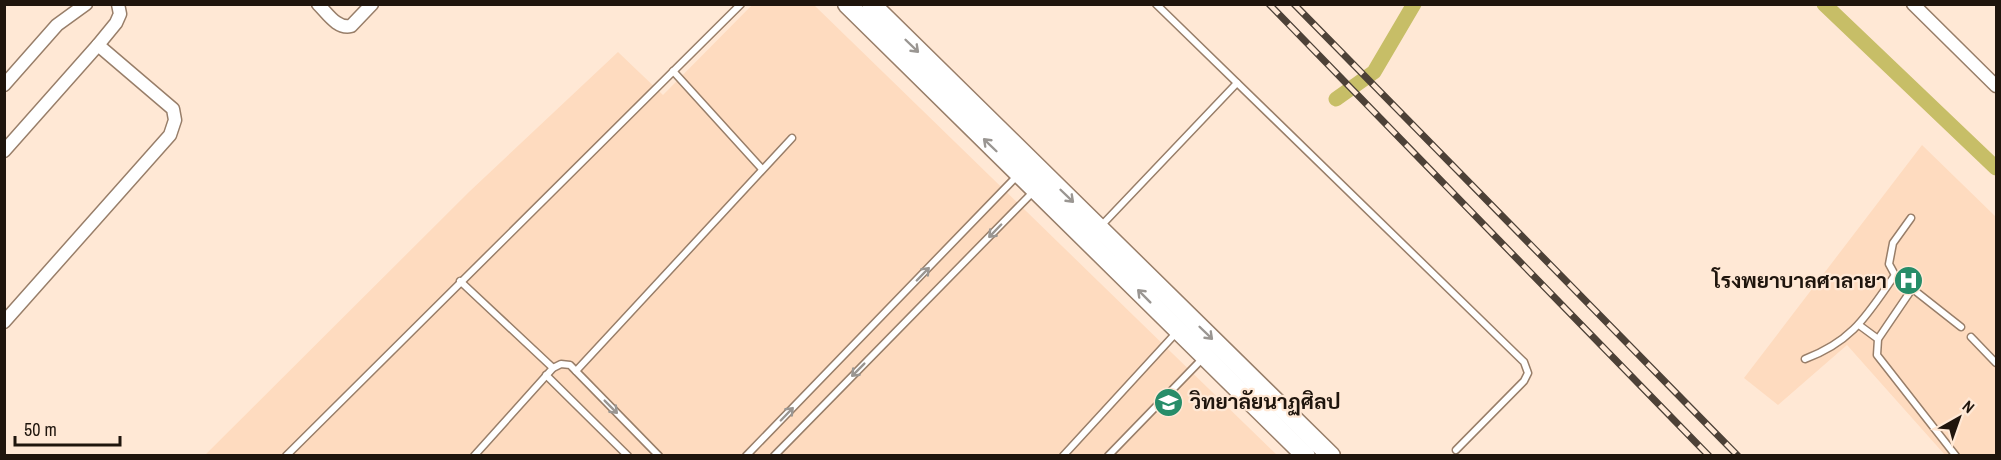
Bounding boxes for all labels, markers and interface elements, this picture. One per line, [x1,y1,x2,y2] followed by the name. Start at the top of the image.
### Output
[905,38,920,53] one-way arrow
[983,138,998,152] one-way arrow
[1060,189,1075,204] one-way arrow
[988,224,1002,239] one-way arrow
[1892,265,1924,297] hospital icon: โรงพยาบาลศาลายา
[915,266,930,281] one-way arrow
[1710,266,1887,295] place label: โรงพยาบาลศาลายา
[1137,289,1152,304] one-way arrow
[1199,325,1214,340] one-way arrow
[851,363,866,378] one-way arrow
[1153,386,1185,418] school or university icon: วิทยาลัยนาฏศิลป
[1189,387,1341,416] place label: วิทยาลัยนาฏศิลป
[1929,388,1989,448] north arrow
[1958,395,1979,418] text: N
[604,399,619,414] one-way arrow
[779,406,794,421] one-way arrow
[15,409,120,447] scale bar
[24,417,57,442] text: 50 m

